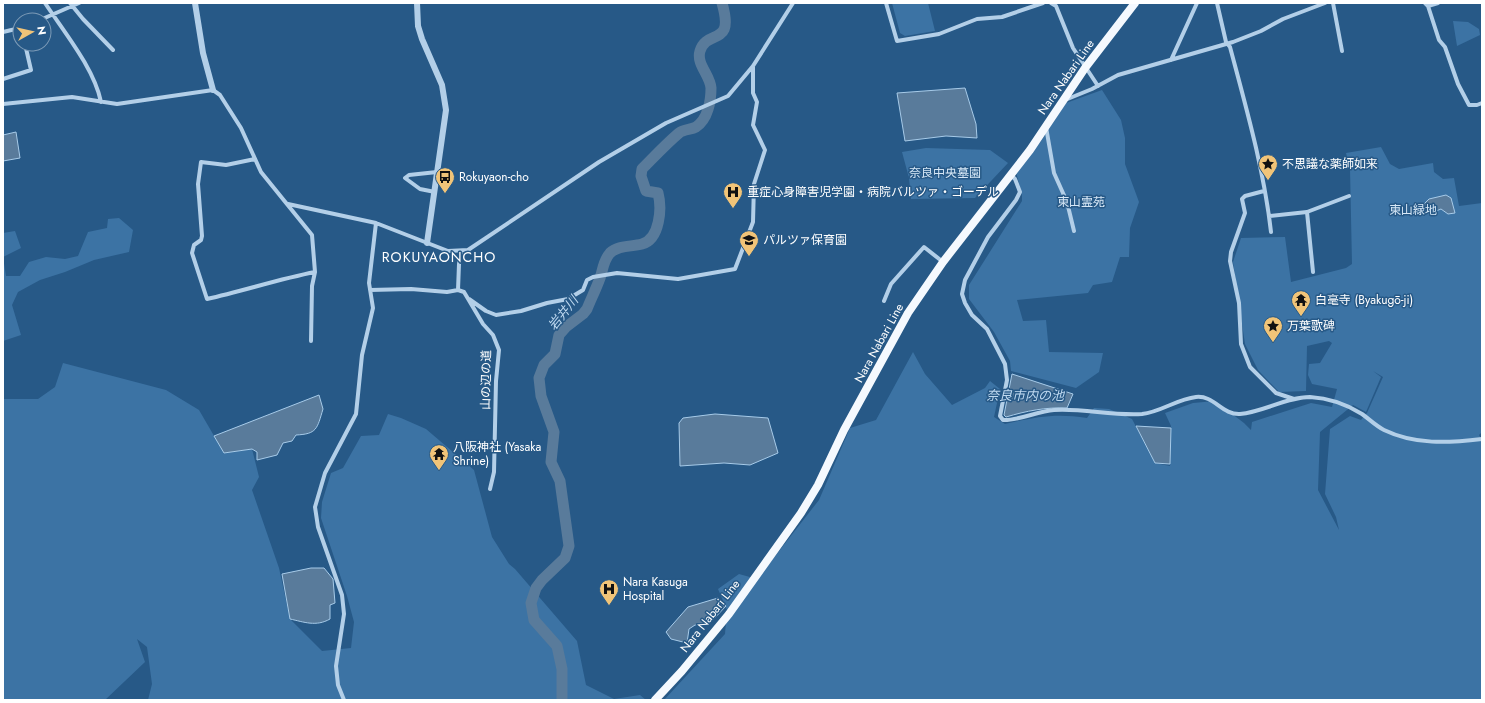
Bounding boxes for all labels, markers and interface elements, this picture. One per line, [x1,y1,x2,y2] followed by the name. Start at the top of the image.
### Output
[12,12,52,52] north arrow
[33,25,50,36] text: N
[1033,36,1099,118] street label: Nara Nabari Line
[1257,153,1279,181] place icon: 不思議な薬師如来
[1282,155,1378,173] place label: 不思議な薬師如来
[909,164,981,182] park label: 奈良中央墓園
[434,166,456,194] bus stop icon: Rokuyaon-cho
[459,168,529,186] place label: Rokuyaon-cho
[722,181,744,209] hospital icon: 重症心身障害児学園・病院バルツァ・ゴーデル
[747,183,999,201] place label: 重症心身障害児学園・病院バルツァ・ゴーデル
[1057,193,1105,211] park label: 東山霊苑
[1389,201,1437,219] park label: 東山緑地
[738,229,760,257] school or university icon: パルツァ保育園
[763,231,847,249] place label: パルツァ保育園
[382,247,496,267] district label: ROKUYAONCHO
[1290,289,1312,317] temple icon: 白毫寺 (Byakugō-ji)
[543,290,584,334] water label: 岩井川
[1315,291,1413,309] place label: 白毫寺 (Byakugō-ji)
[850,300,908,386] street label: Nara Nabari Line
[1262,315,1284,343] place icon: 万葉歌碑
[1287,317,1335,335] place label: 万葉歌碑
[476,350,496,410] street label: 山の辺の道
[986,386,1066,405] water label: 奈良市内の池
[453,438,542,470] place label: 八阪神社 (Yasaka Shrine)
[428,443,450,471] temple icon: 八阪神社 (Yasaka Shrine)
[623,573,688,605] place label: Nara Kasuga Hospital
[676,576,744,656] street label: Nara Nabari Line
[598,578,620,606] hospital icon: Nara Kasuga Hospital

